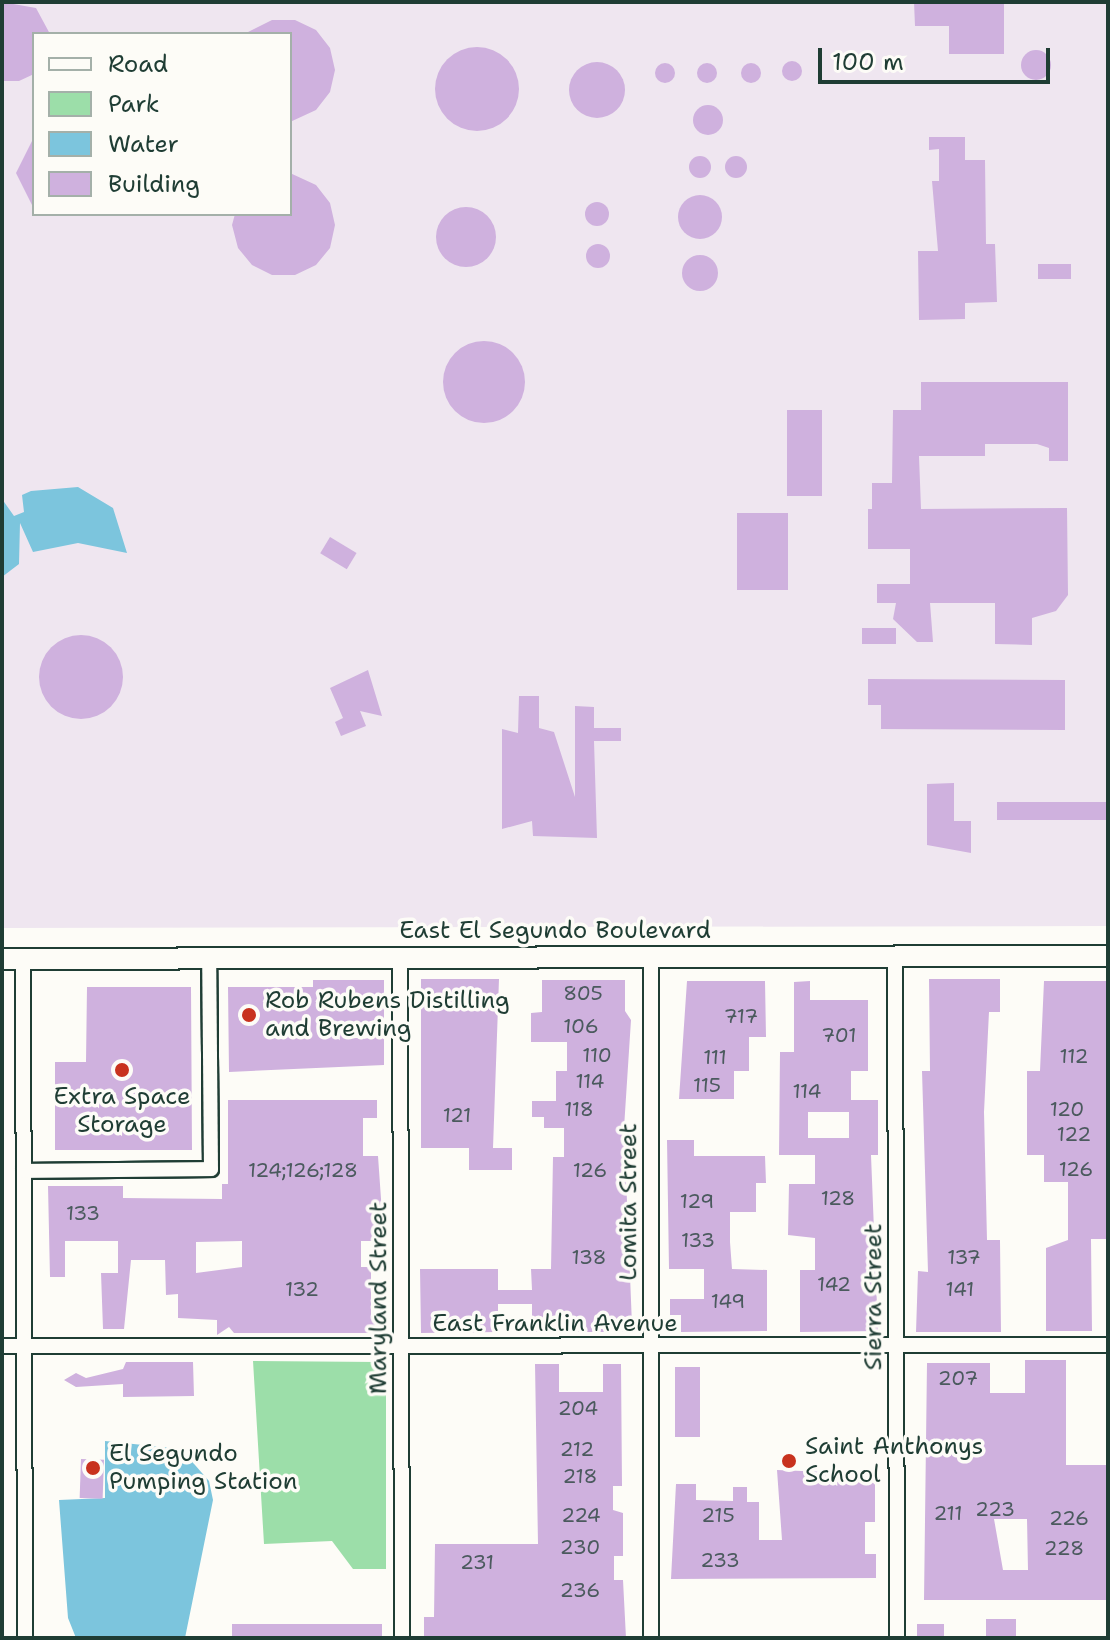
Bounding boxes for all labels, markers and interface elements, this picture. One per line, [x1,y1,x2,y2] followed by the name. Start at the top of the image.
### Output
[32,32,292,216] legend
[822,32,1054,82] scale bar
[832,46,904,78] text: 100 m
[108,48,168,80] text: Road
[108,88,160,120] text: Park
[108,128,179,160] text: Water
[108,168,200,200] text: Building
[399,917,711,945] street label: East El Segundo Boulevard
[563,981,603,1005] house number: 805
[265,987,510,1043] place label: Rob Rubens Distilling and Brewing
[724,1004,758,1028] house number: 717
[240,1006,258,1024] marker: Rob Rubens Distilling and Brewing
[563,1014,599,1038] house number: 106
[821,1023,857,1047] house number: 701
[582,1043,612,1067] house number: 110
[1060,1044,1088,1068] house number: 112
[703,1045,727,1069] house number: 111
[113,1061,131,1079] marker: Extra Space Storage
[575,1069,605,1093] house number: 114
[693,1073,721,1097] house number: 115
[792,1079,822,1103] house number: 114
[54,1083,190,1139] place label: Extra Space Storage
[564,1097,594,1121] house number: 118
[1050,1097,1084,1121] house number: 120
[443,1103,471,1127] house number: 121
[1057,1122,1091,1146] house number: 122
[615,1123,643,1281] street label: Lomita Street
[1059,1157,1093,1181] house number: 126
[248,1158,358,1182] house number: 124;126;128
[573,1158,607,1182] house number: 126
[821,1186,855,1210] house number: 128
[680,1189,714,1213] house number: 129
[66,1201,100,1225] house number: 133
[365,1202,393,1394] street label: Maryland Street
[860,1224,888,1370] street label: Sierra Street
[681,1228,715,1252] house number: 133
[572,1245,606,1269] house number: 138
[947,1245,981,1269] house number: 137
[817,1272,851,1296] house number: 142
[285,1277,319,1301] house number: 132
[946,1277,974,1301] house number: 141
[711,1289,745,1313] house number: 149
[432,1310,678,1338] street label: East Franklin Avenue
[938,1366,978,1390] house number: 207
[558,1396,598,1420] house number: 204
[805,1433,983,1489] place label: Saint Anthonys School
[560,1437,594,1461] house number: 212
[109,1440,297,1496] place label: El Segundo Pumping Station
[780,1452,798,1470] marker: Saint Anthonys School
[84,1459,102,1477] marker: El Segundo Pumping Station
[562,1464,598,1488] house number: 218
[975,1497,1015,1521] house number: 223
[933,1501,963,1525] house number: 211
[561,1503,601,1527] house number: 224
[701,1503,735,1527] house number: 215
[1049,1506,1089,1530] house number: 226
[560,1535,600,1559] house number: 230
[1044,1536,1084,1560] house number: 228
[700,1548,740,1572] house number: 233
[460,1550,494,1574] house number: 231
[560,1578,600,1602] house number: 236

